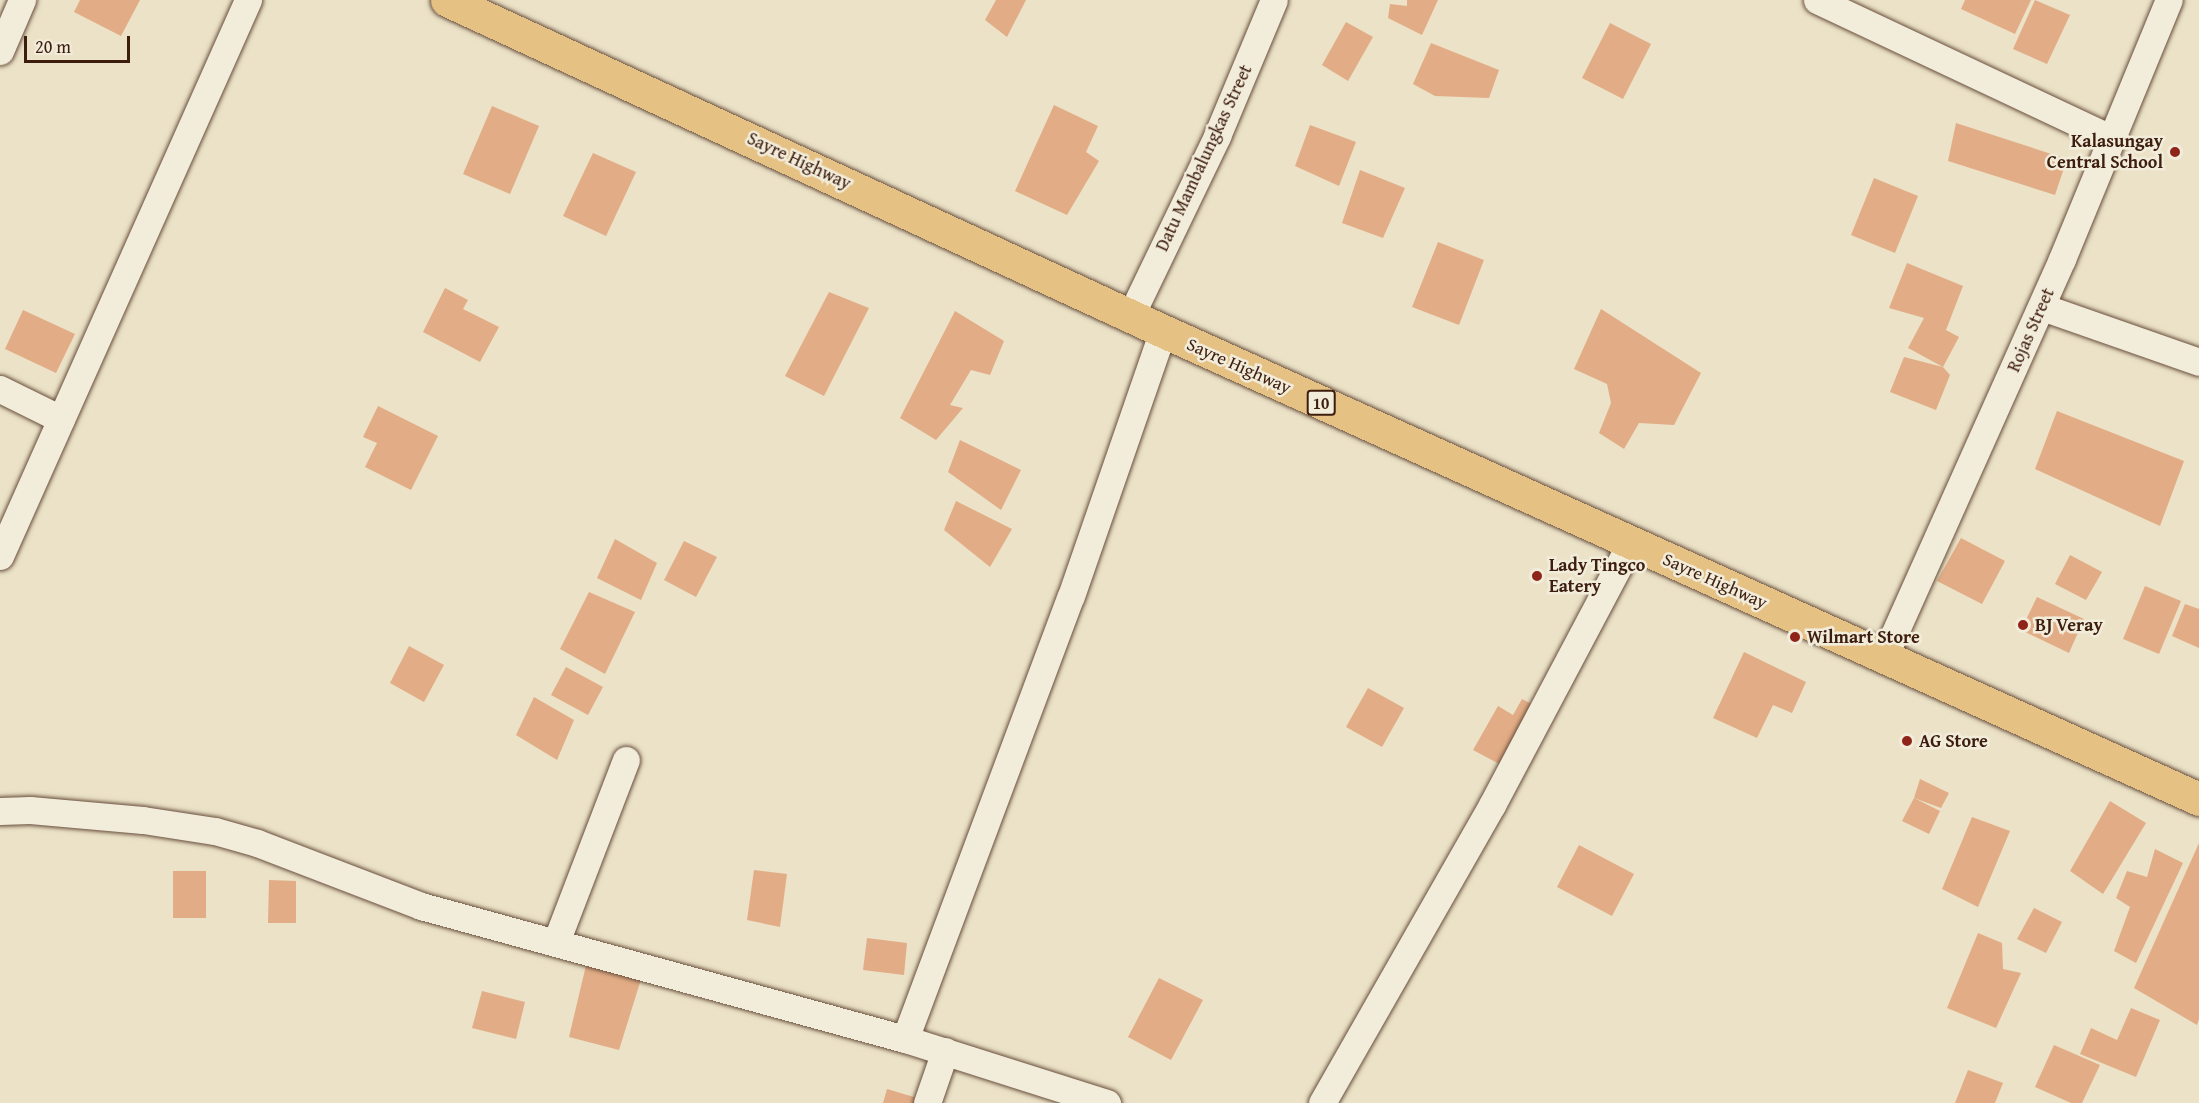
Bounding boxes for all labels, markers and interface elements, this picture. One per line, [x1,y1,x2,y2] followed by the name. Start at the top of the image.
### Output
[27,24,134,62] scale bar
[35,33,71,60] text: 20 m
[1151,61,1257,255] street label: Datu Mambalungkas Street
[744,128,854,194] street label: Sayre Highway
[2047,131,2163,174] place label: Kalasungay Central School
[2168,145,2182,159] marker: Kalasungay Central School
[2003,285,2059,375] street label: Rojas Street
[1184,333,1294,399] street label: Sayre Highway
[1306,390,1336,416] road number: 10
[1660,548,1770,614] street label: Sayre Highway
[1549,555,1645,598] place label: Lady Tingco Eatery
[1530,569,1544,583] marker: Lady Tingco Eatery
[2035,614,2103,636] place label: BJ Veray
[2016,618,2030,632] marker: BJ Veray
[1807,626,1920,648] place label: Wilmart Store
[1788,630,1802,644] marker: Wilmart Store
[1919,730,1988,752] place label: AG Store
[1900,734,1914,748] marker: AG Store

